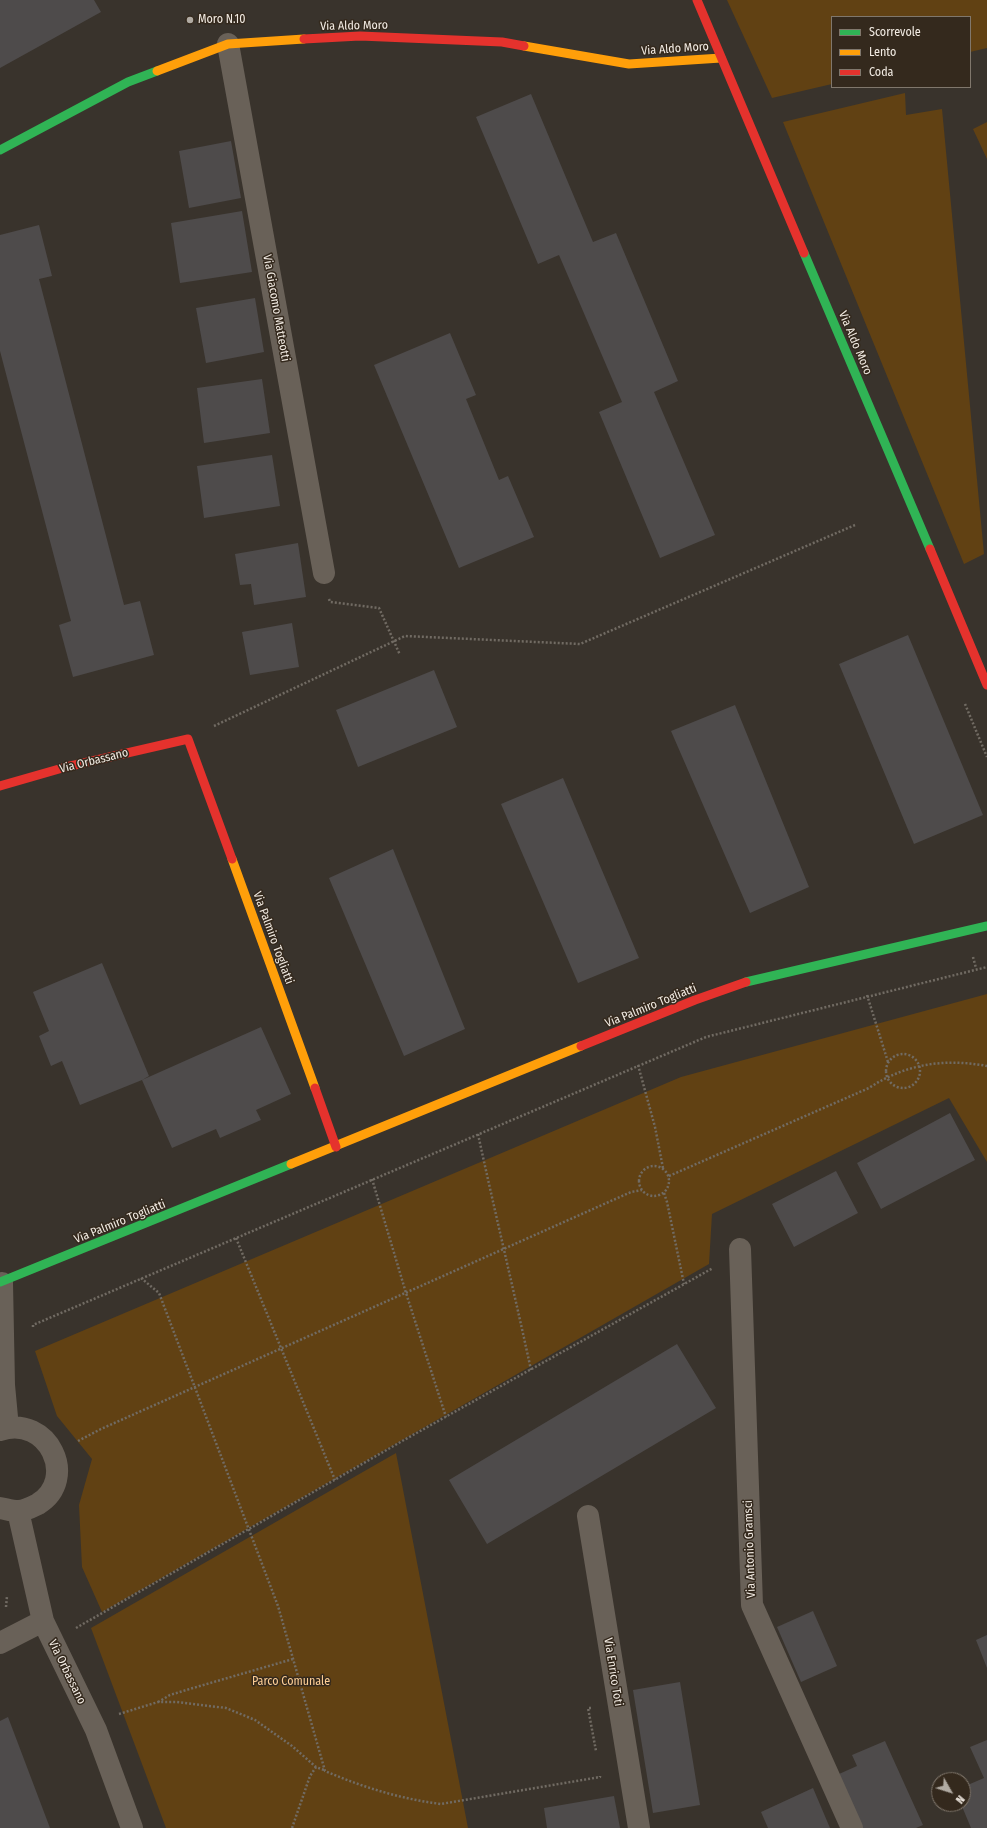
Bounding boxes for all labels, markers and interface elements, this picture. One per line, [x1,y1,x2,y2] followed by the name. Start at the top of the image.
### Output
[198,13,245,27] place label: Moro N.10
[185,15,195,25] marker: Moro N.10
[831,16,971,88] legend
[320,18,388,34] street label: Via Aldo Moro
[869,25,921,39] text: Scorrevole
[641,39,709,59] street label: Via Aldo Moro
[869,45,896,59] text: Lento
[869,65,893,79] text: Coda
[259,253,293,363] street label: Via Giacomo Matteotti
[835,309,875,377] street label: Via Aldo Moro
[58,746,130,776] street label: Via Orbassano
[250,890,296,986] street label: Via Palmiro Togliatti
[603,981,699,1031] street label: Via Palmiro Togliatti
[72,1197,168,1247] street label: Via Palmiro Togliatti
[741,1500,759,1598] street label: Via Antonio Gramsci
[45,1637,89,1707] street label: Via Orbassano
[600,1637,626,1707] street label: Via Enrico Toti
[252,1675,330,1689] park label: Parco Comunale
[931,1772,971,1812] north arrow
[953,1793,967,1806] text: N

